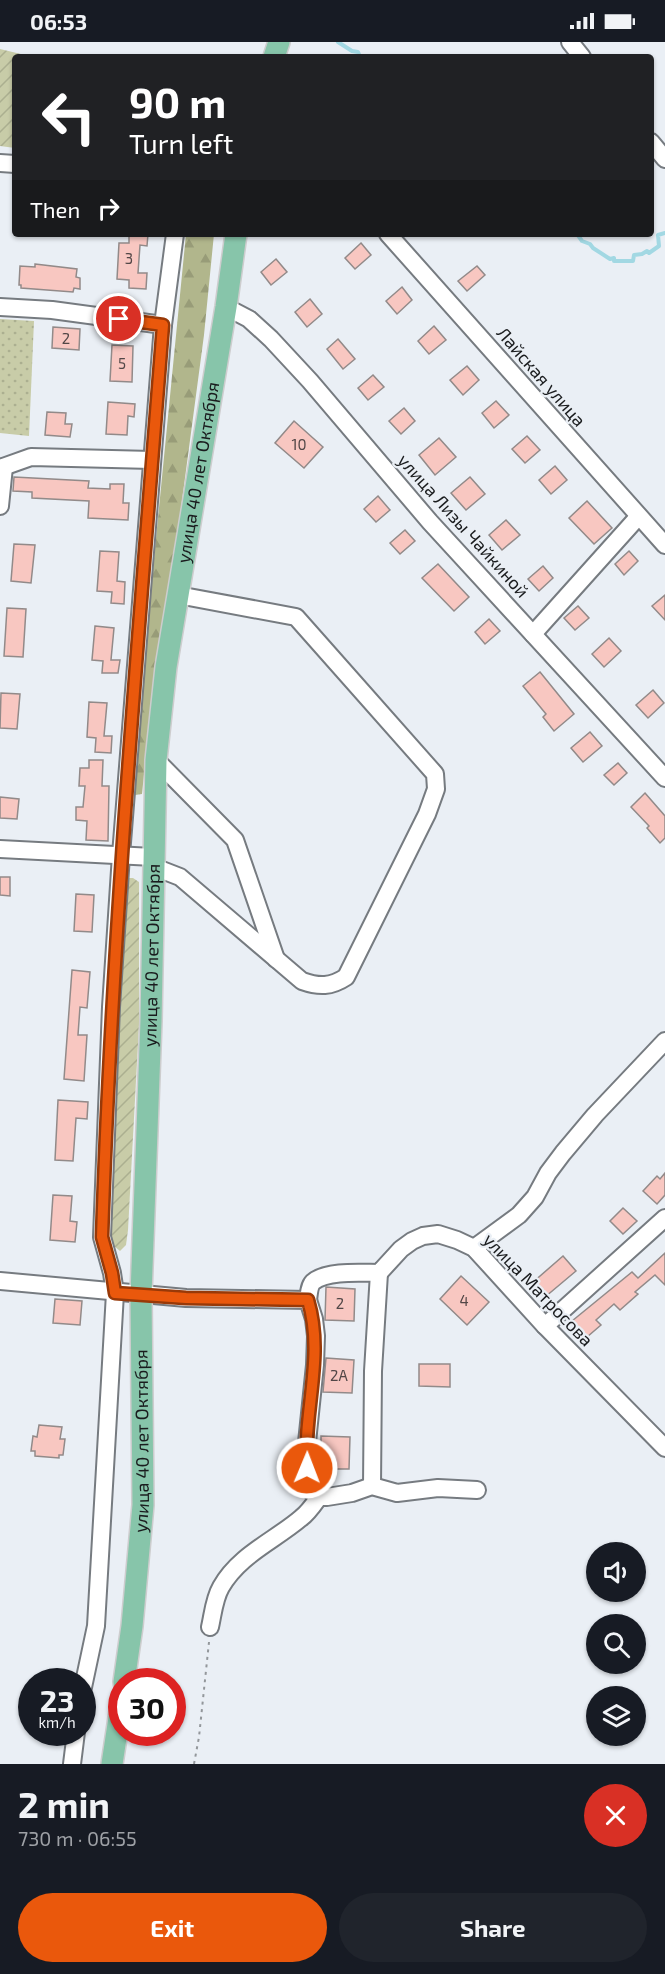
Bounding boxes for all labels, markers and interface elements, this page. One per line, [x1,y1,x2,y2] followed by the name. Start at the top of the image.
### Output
[30,8,87,34] text: 06:53
[129,76,226,126] text: 90 m
[30,78,108,156] icon: left
[129,127,233,159] text: Turn left
[92,192,125,225] icon: right
[30,196,80,222] text: Then
[125,249,133,267] house number: 3
[93,293,144,344] pin
[102,302,135,335] icon: arrive
[493,322,591,431] street label: Лайская улица
[62,329,70,347] house number: 2
[118,354,126,372] house number: 5
[171,380,223,565] street label: улица 40 лет Октября
[291,435,307,453] house number: 10
[393,449,534,602] street label: улица Лизы Чайкиной
[138,863,164,1047] street label: улица 40 лет Октября
[479,1228,598,1350] street label: улица Матросова
[459,1291,469,1309] house number: 4
[336,1294,344,1312] house number: 2
[129,1349,153,1534] street label: улица 40 лет Октября
[330,1366,349,1384] house number: 2А
[275,1436,339,1500] position arrow
[586,1542,646,1746] map controls
[586,1542,646,1602] button: sound
[586,1614,646,1674] button: search
[108,1668,186,1746] speed limit sign: 30
[40,1682,74,1718] text: 23
[586,1686,646,1746] button: layers
[38,1713,76,1731] text: km/h
[18,1782,110,1825] text: 2 min
[584,1784,647,1847] button: close
[18,1826,137,1850] text: 730 m · 06:55
[18,1893,327,1962] button: Exit
[339,1893,647,1962] button: Share

